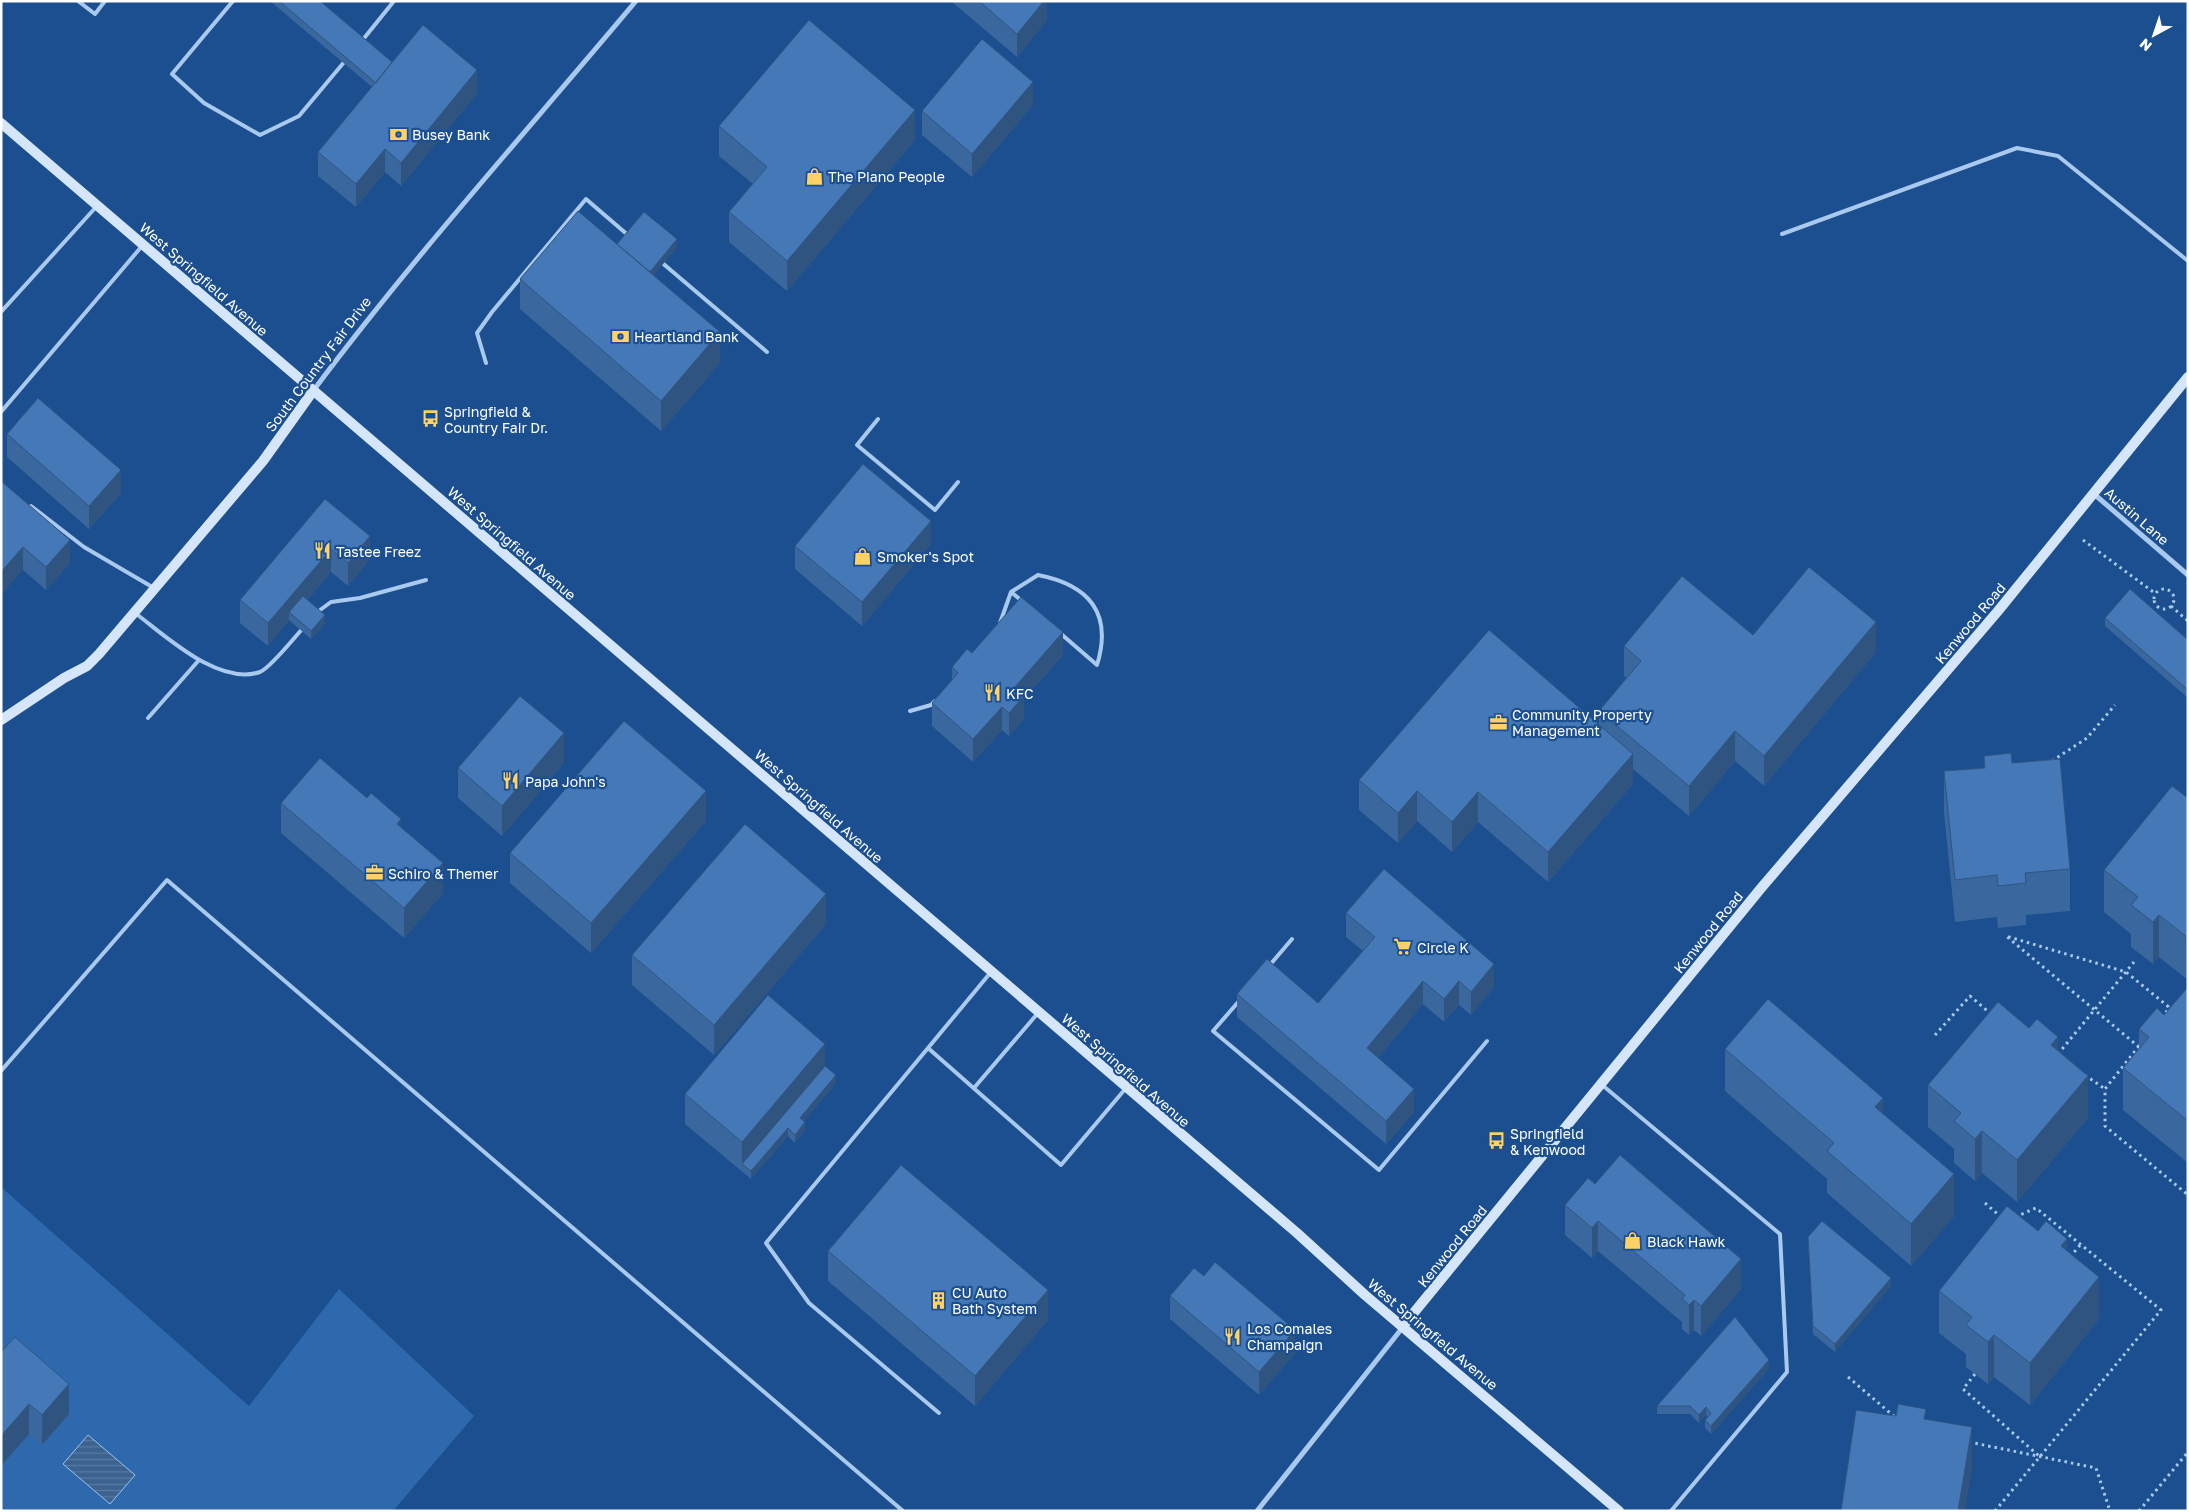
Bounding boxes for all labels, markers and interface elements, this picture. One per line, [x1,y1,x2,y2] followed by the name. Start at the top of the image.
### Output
[2129,10,2179,60] north arrow
[2136,35,2155,55] text: N
[388,124,408,144] bank icon: Busey Bank
[412,126,490,143] place label: Busey Bank
[804,166,824,186] shop icon: The Piano People
[828,168,945,185] place label: The Piano People
[136,219,272,339] street label: West Springfield Avenue
[262,293,374,435] street label: South Country Fair Drive
[610,326,630,346] bank icon: Heartland Bank
[634,328,739,345] place label: Heartland Bank
[444,403,548,436] place label: Springfield & Country Fair Dr.
[420,409,440,429] bus stop icon: Springfield & Country Fair Dr.
[444,483,580,603] street label: West Springfield Avenue
[2102,484,2172,548] street label: Austin Lane
[312,541,332,561] restaurant icon: Tastee Freez
[336,543,421,560] place label: Tastee Freez
[853,546,873,566] shop icon: Smoker's Spot
[877,548,974,565] place label: Smoker's Spot
[1931,579,2009,667] street label: Kenwood Road
[982,683,1002,703] restaurant icon: KFC
[1006,685,1033,702] place label: KFC
[1512,706,1652,739] place label: Community Property Management
[1488,712,1508,732] office icon: Community Property Management
[751,746,887,866] street label: West Springfield Avenue
[501,771,521,791] restaurant icon: Papa John's
[525,773,606,790] place label: Papa John's
[364,863,384,883] office icon: Schiro & Themer
[388,865,499,882] place label: Schiro & Themer
[1670,888,1746,976] street label: Kenwood Road
[1393,937,1413,957] supermarket icon: Circle K
[1417,939,1469,956] place label: Circle K
[1058,1010,1194,1130] street label: West Springfield Avenue
[1510,1125,1585,1158] place label: Springfield & Kenwood
[1486,1131,1506,1151] bus stop icon: Springfield & Kenwood
[1414,1202,1490,1290] street label: Kenwood Road
[1623,1231,1643,1251] shop icon: Black Hawk
[1647,1233,1726,1250] place label: Black Hawk
[1365,1275,1501,1393] street label: West Springfield Avenue
[952,1284,1037,1317] place label: CU Auto Bath System
[928,1290,948,1310] building icon: CU Auto Bath System
[1247,1320,1332,1353] place label: Los Comales Champaign
[1223,1326,1243,1346] restaurant icon: Los Comales Champaign

